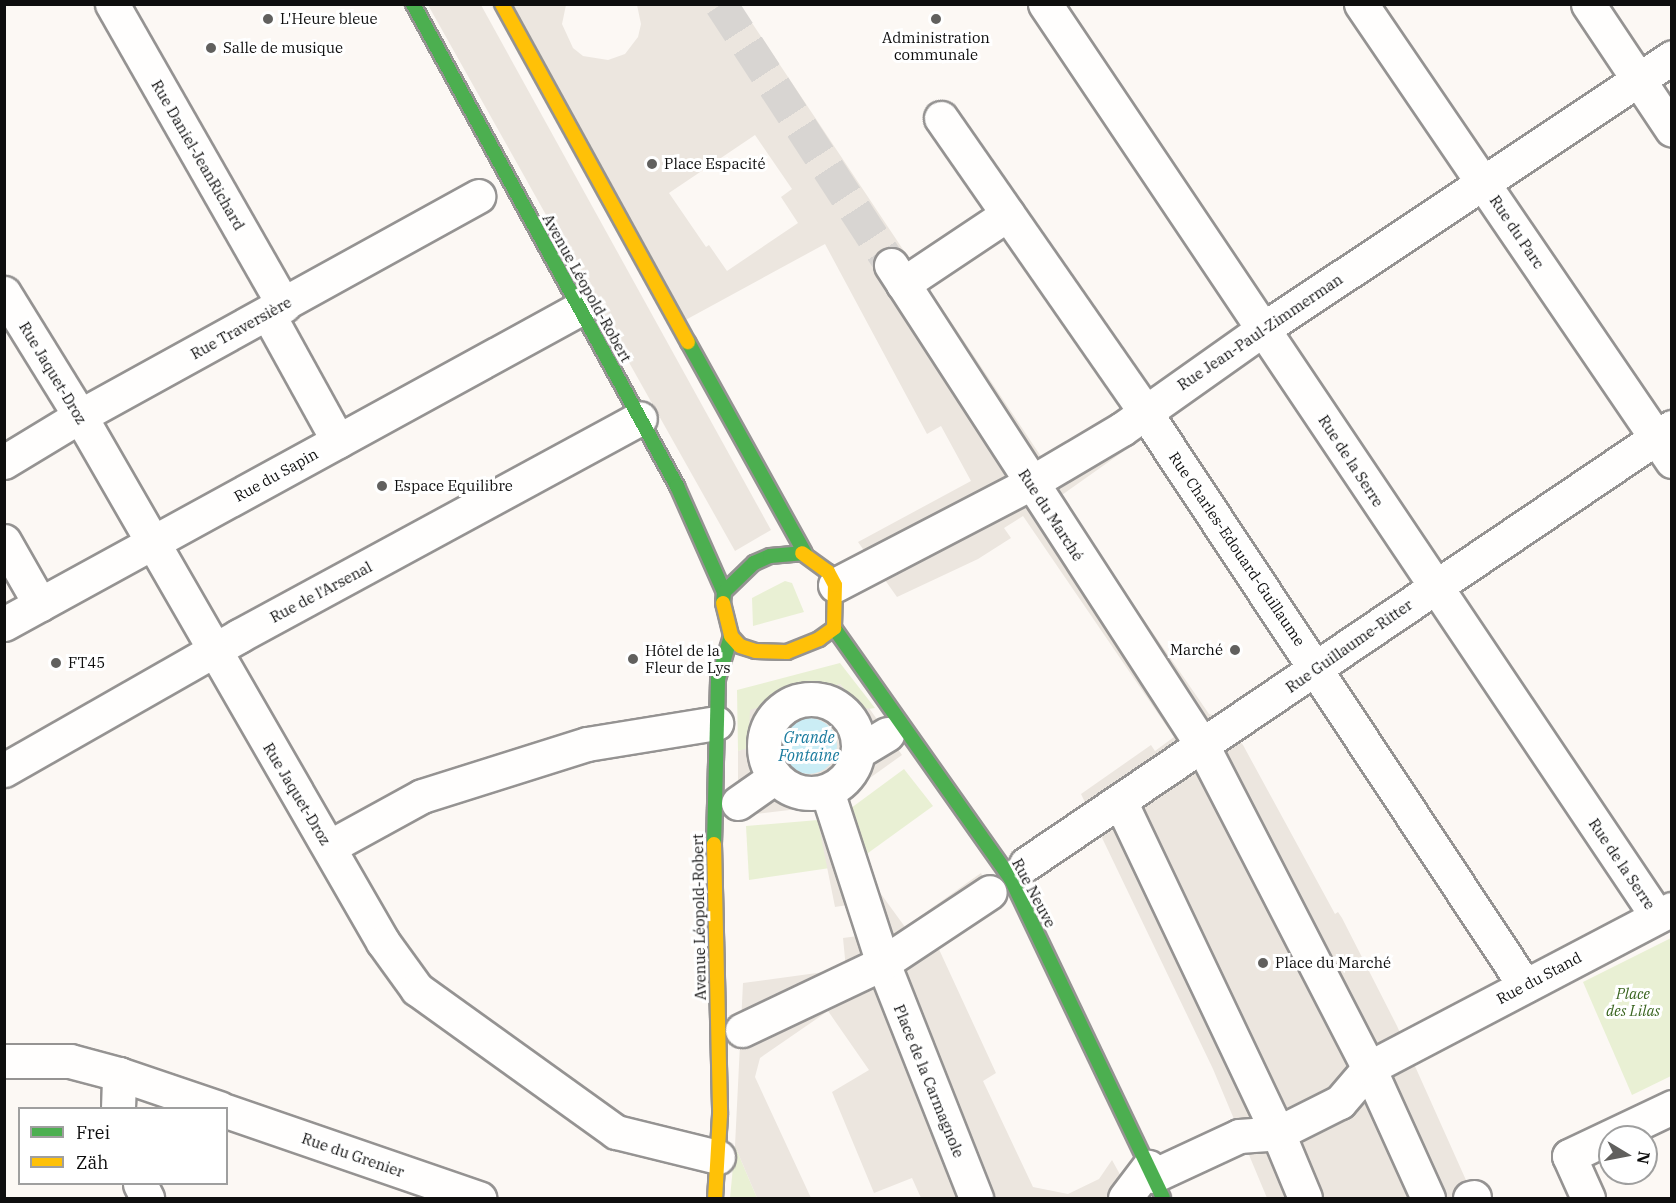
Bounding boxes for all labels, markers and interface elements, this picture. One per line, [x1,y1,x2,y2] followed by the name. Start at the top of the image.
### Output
[280,10,378,28] place label: L'Heure bleue
[261,12,275,26] marker: L'Heure bleue
[929,12,943,26] marker: Administration communale
[882,28,990,63] place label: Administration communale
[223,39,343,57] place label: Salle de musique
[204,41,218,55] marker: Salle de musique
[148,77,248,233] street label: Rue Daniel-JeanRichard
[664,155,765,173] place label: Place Espacité
[645,157,659,171] marker: Place Espacité
[1486,192,1548,272] street label: Rue du Parc
[539,211,635,365] street label: Avenue Léopold-Robert
[1174,270,1346,394] street label: Rue Jean-Paul-Zimmerman
[188,293,294,363] street label: Rue Traversière
[15,319,91,427] street label: Rue Jaquet-Droz
[1315,412,1387,510] street label: Rue de la Serre
[231,445,321,505] street label: Rue du Sapin
[1165,448,1309,650] street label: Rue Charles-Edouard-Guillaume
[1015,466,1087,564] street label: Rue du Marché
[394,477,513,495] place label: Espace Equilibre
[375,479,389,493] marker: Espace Equilibre
[267,558,375,626] street label: Rue de l'Arsenal
[1282,596,1416,696] street label: Rue Guillaume-Ritter
[645,641,731,676] place label: Hôtel de la Fleur de Lys
[1170,641,1223,659] place label: Marché
[1228,643,1242,657] marker: Marché
[626,652,640,666] marker: Hôtel de la Fleur de Lys
[68,654,105,672] place label: FT45
[49,656,63,670] marker: FT45
[779,727,839,765] water label: Grande Fontaine
[259,740,335,848] street label: Rue Jaquet-Droz
[1585,815,1659,913] street label: Rue de la Serre
[689,834,709,1000] street label: Avenue Léopold-Robert
[1008,855,1060,931] street label: Rue Neuve
[1493,948,1585,1008] street label: Rue du Stand
[1275,954,1391,972] place label: Place du Marché
[1256,956,1270,970] marker: Place du Marché
[1606,984,1660,1019] park label: Place des Lilas
[890,1002,968,1160] street label: Place de la Carmagnole
[18,1107,228,1185] legend
[76,1121,110,1144] text: Frei
[1598,1125,1658,1185] north arrow
[299,1129,407,1181] street label: Rue du Grenier
[1633,1150,1655,1166] text: N
[76,1151,109,1174] text: Zäh

